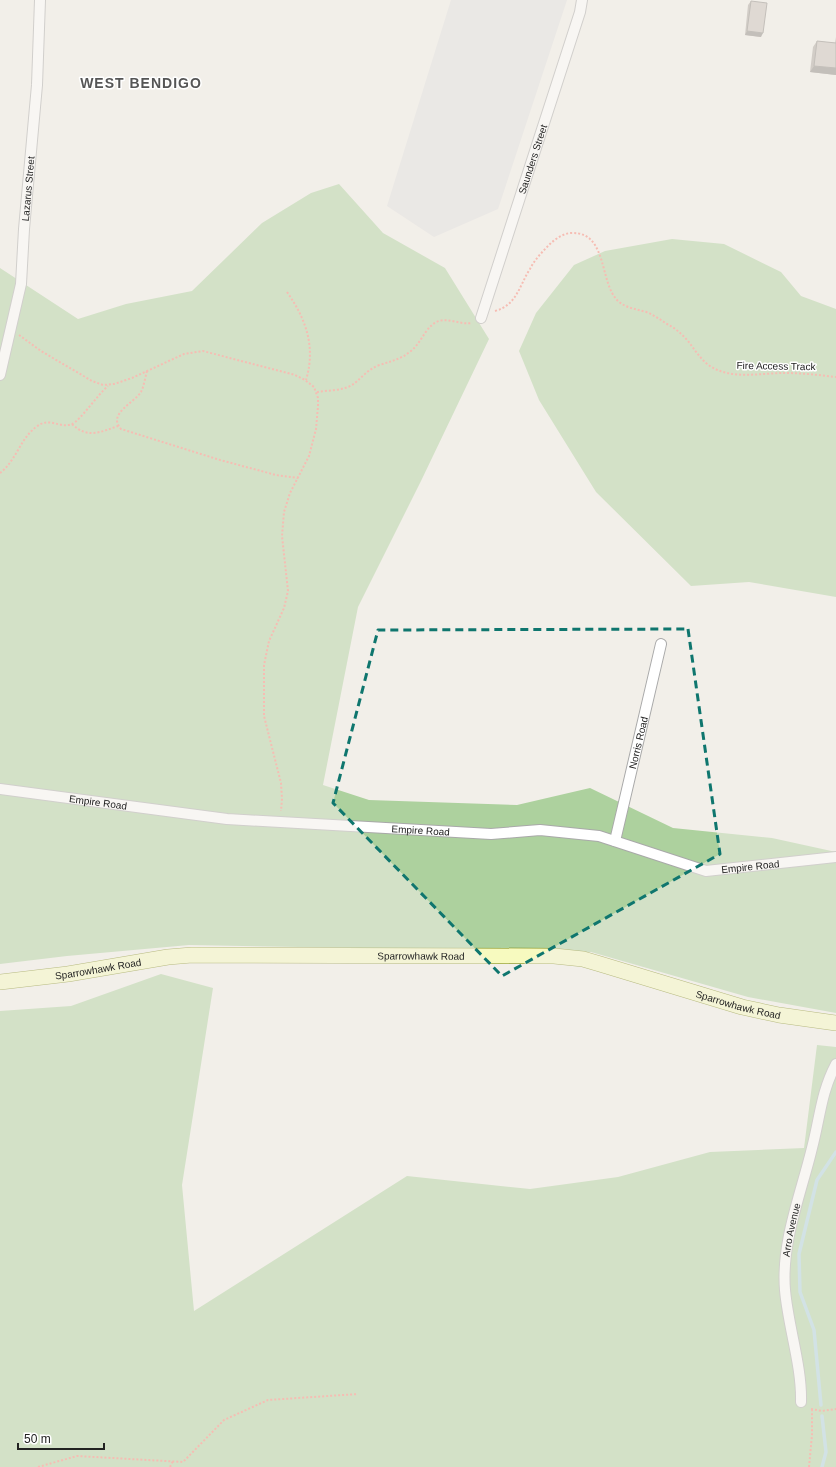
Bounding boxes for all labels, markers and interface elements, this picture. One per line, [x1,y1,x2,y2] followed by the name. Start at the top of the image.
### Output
[80,75,202,91] district label: WEST BENDIGO
[516,123,549,195] street label: Saunders Street
[19,156,36,222] street label: Lazarus Street
[736,360,817,372] street label: Fire Access Track
[627,715,649,770] street label: Norris Road
[68,793,128,811] street label: Empire Road
[391,823,450,837] street label: Empire Road
[721,858,780,875] street label: Empire Road
[377,950,465,961] street label: Sparrowhawk Road
[54,956,142,981] street label: Sparrowhawk Road
[695,988,782,1021] street label: Sparrowhawk Road
[780,1201,802,1257] street label: Arro Avenue
[18,1425,104,1451] scale bar
[24,1432,51,1446] text: 50 m

